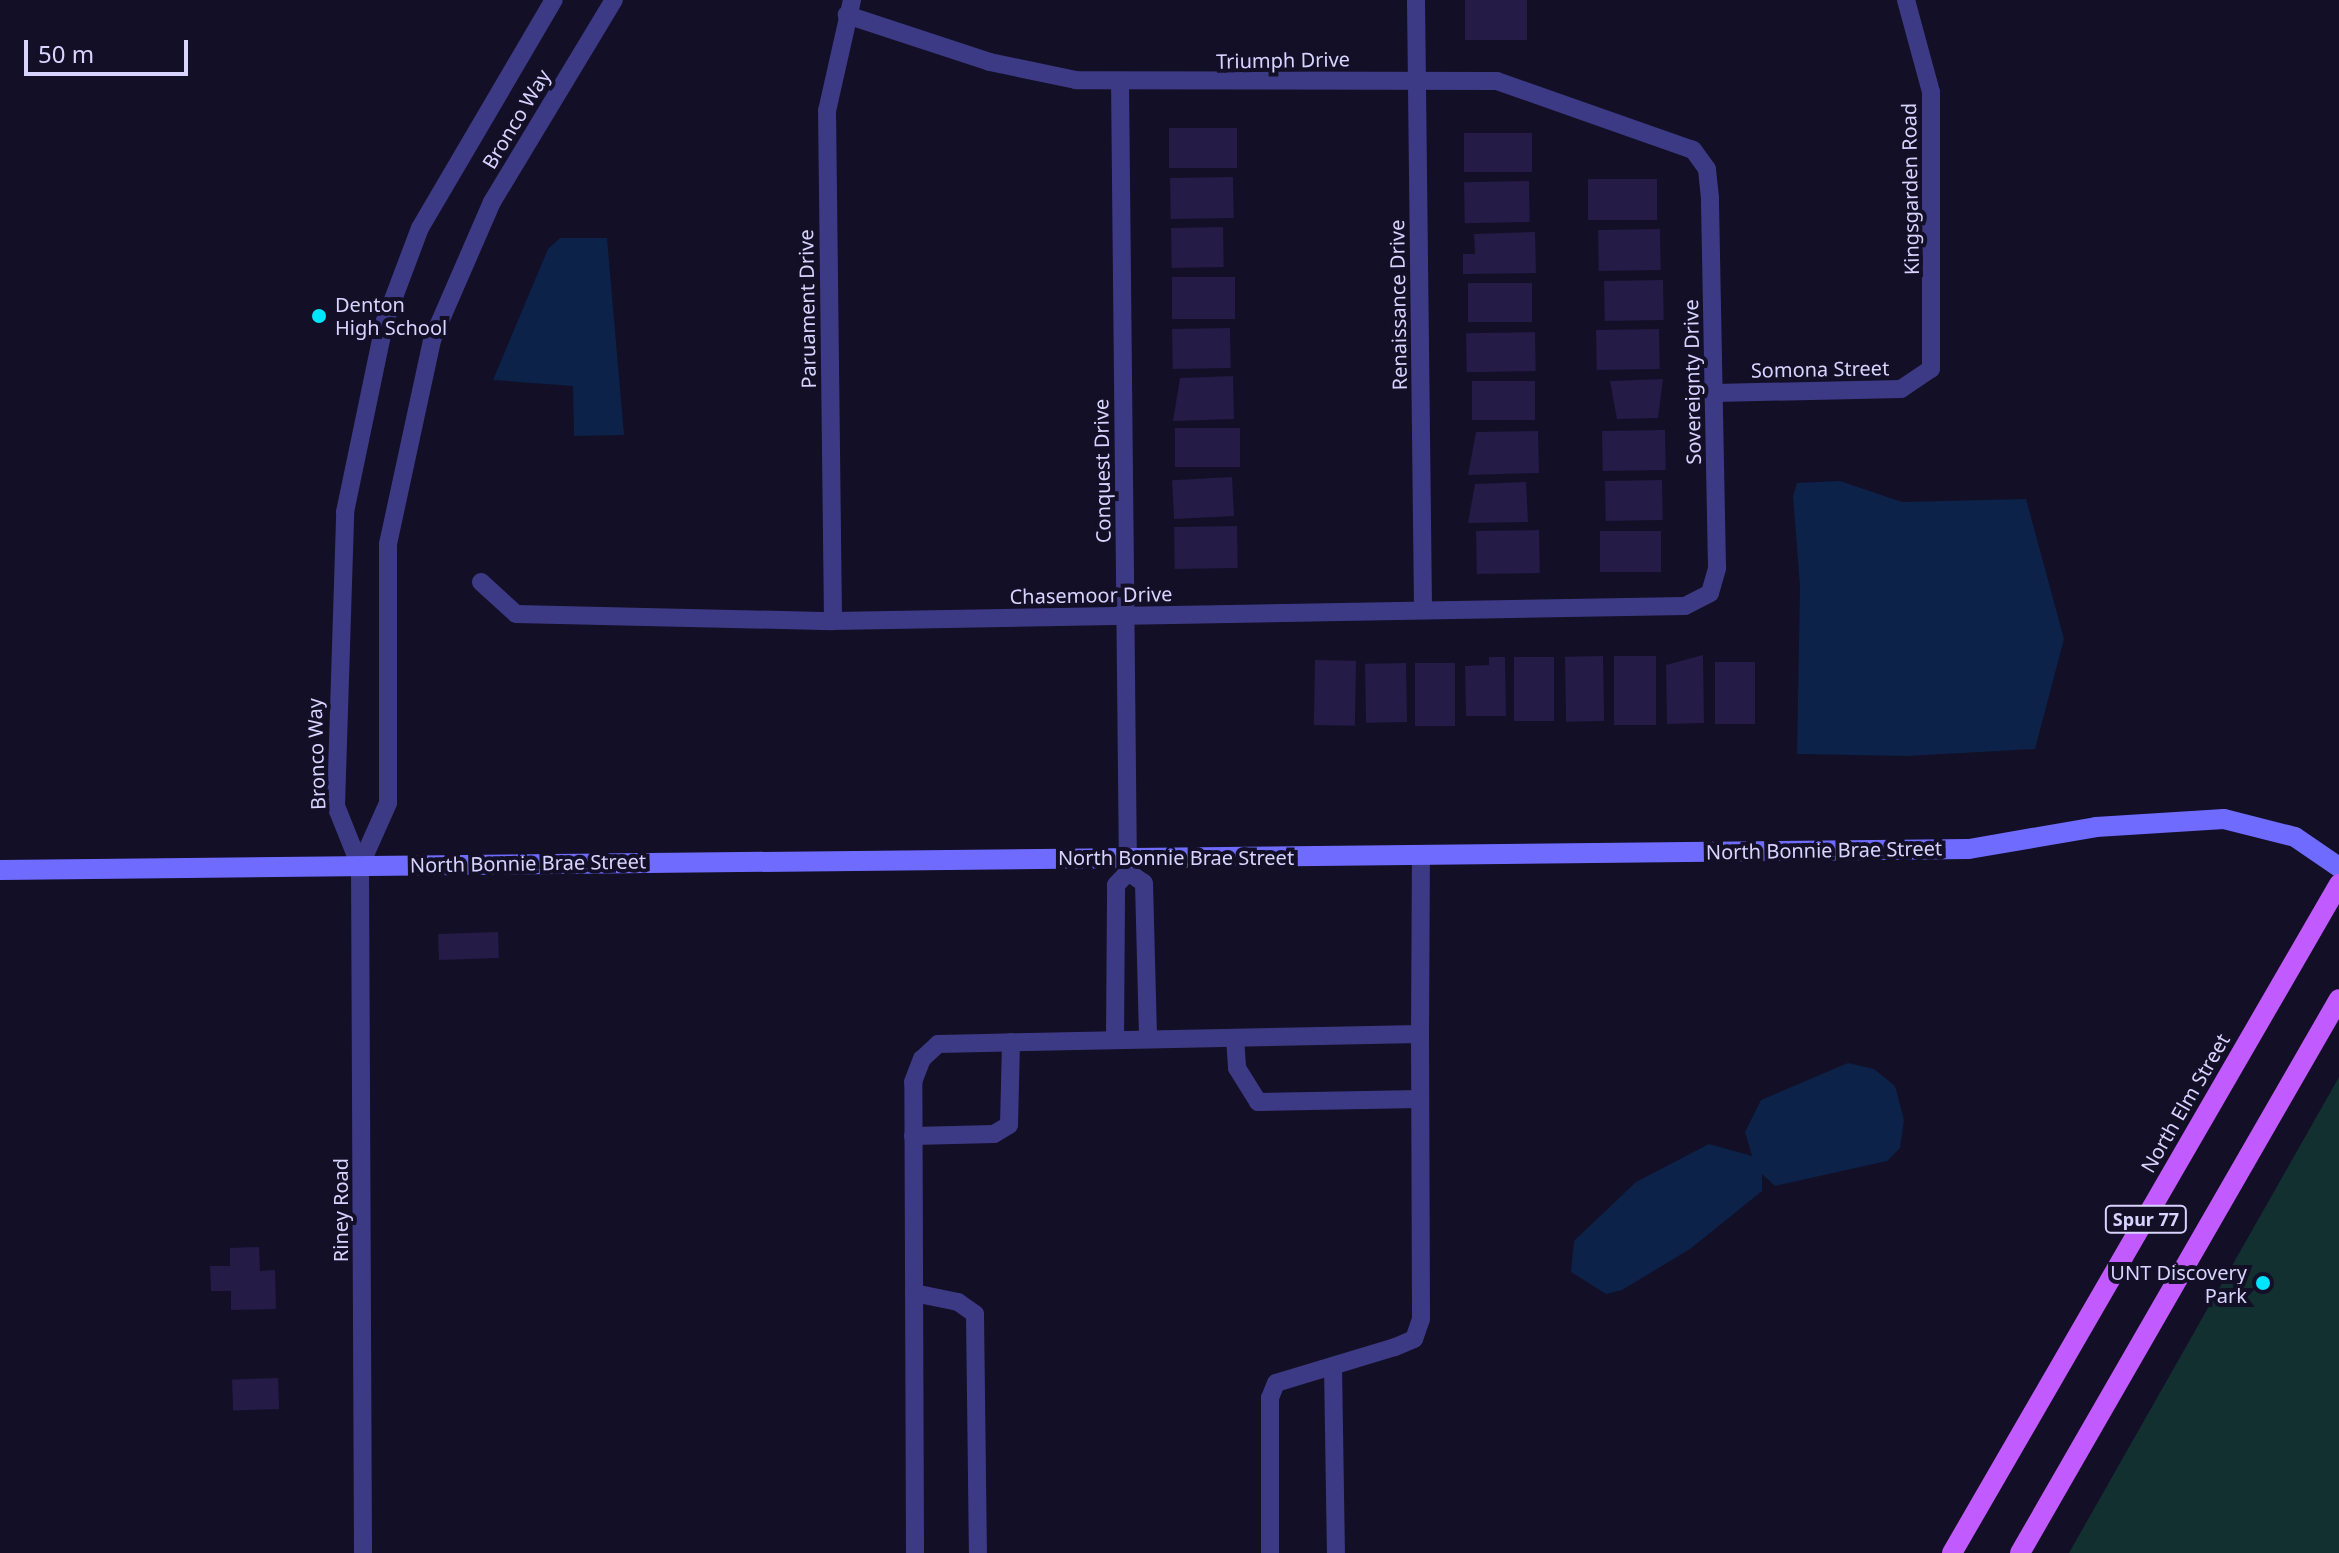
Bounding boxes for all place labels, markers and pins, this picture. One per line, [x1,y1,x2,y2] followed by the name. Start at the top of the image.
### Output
[335,292,447,339] place label: Denton High School
[310,307,328,325] marker: Denton High School
[2110,1260,2247,1307] place label: UNT Discovery Park
[2254,1274,2272,1292] marker: UNT Discovery Park

